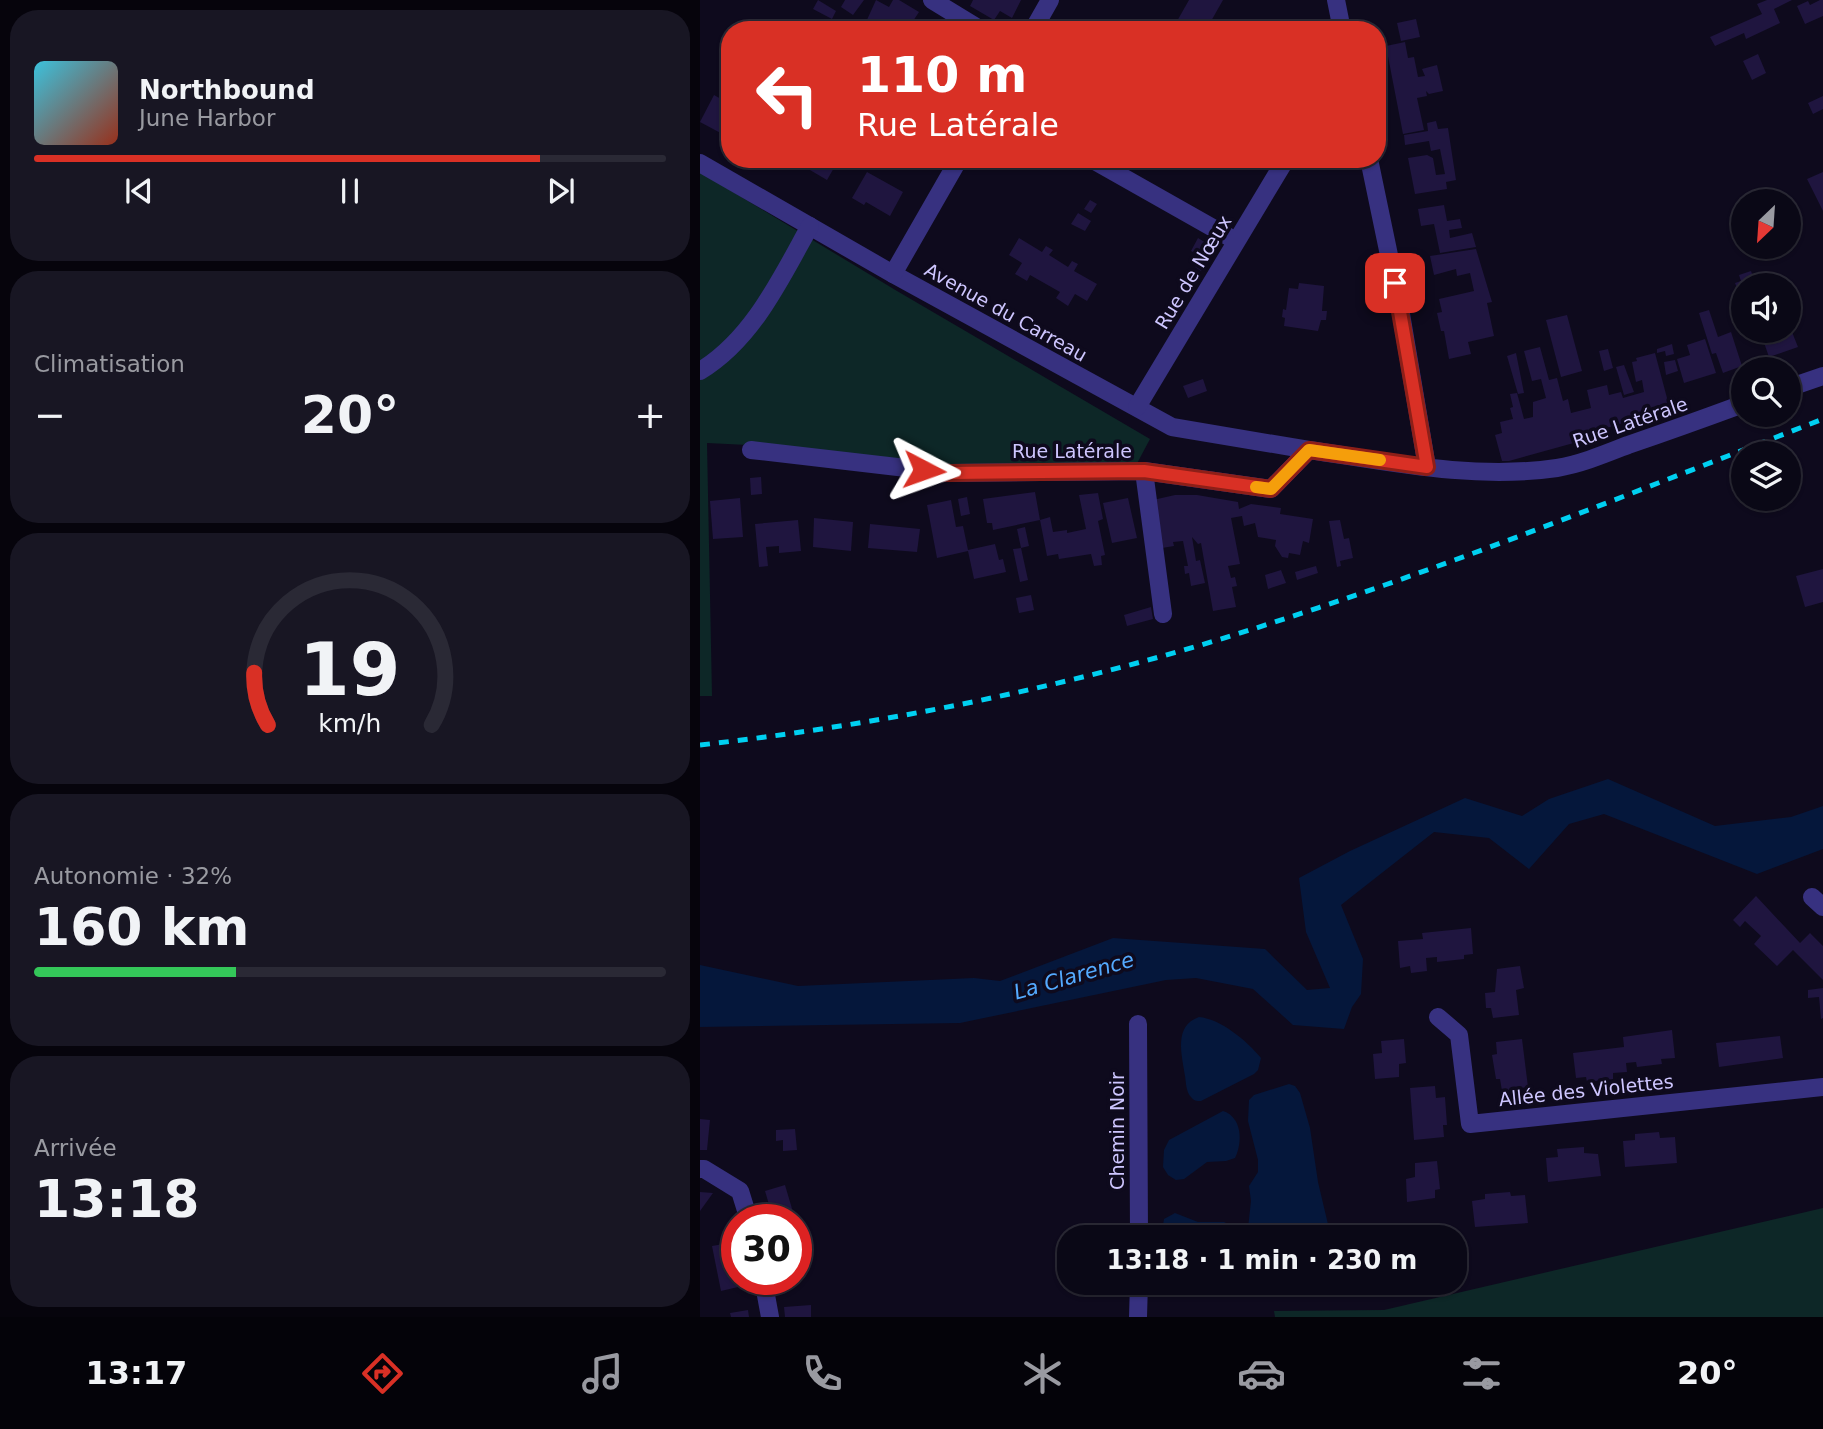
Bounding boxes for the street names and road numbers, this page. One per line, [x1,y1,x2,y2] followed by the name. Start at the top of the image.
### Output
[1150,211,1236,333] street label: Rue de Nœux
[921,258,1091,366] street label: Avenue du Carreau
[1570,392,1690,452] street label: Rue Latérale
[1012,440,1132,462] street label: Rue Latérale
[1498,1070,1674,1110] street label: Allée des Violettes
[1106,1072,1128,1190] street label: Chemin Noir

